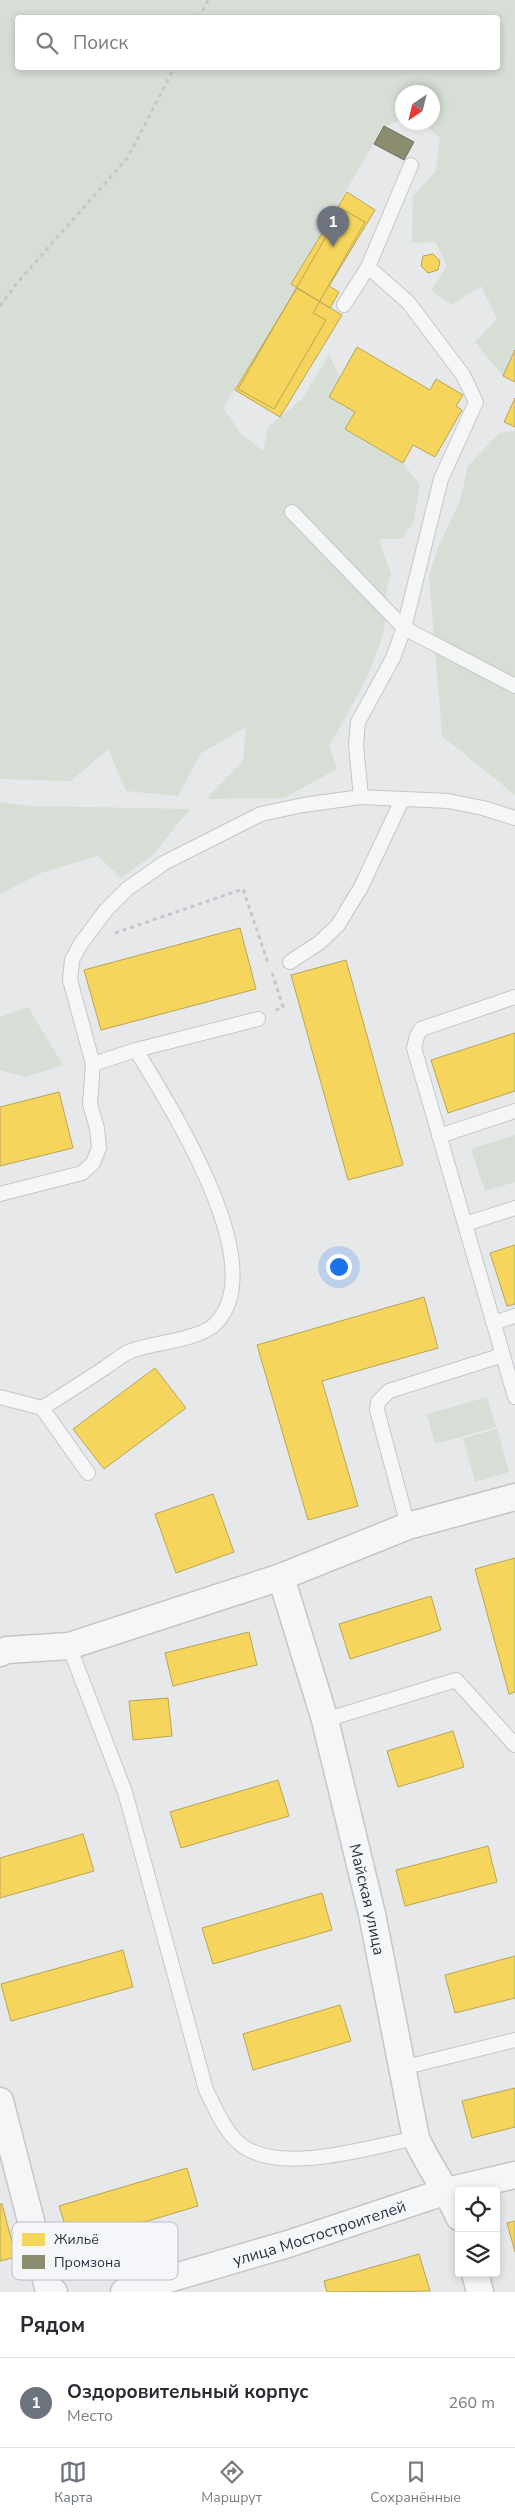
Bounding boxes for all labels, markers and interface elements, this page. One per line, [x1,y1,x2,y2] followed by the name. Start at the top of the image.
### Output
[15,15,500,70] search box
[33,29,61,57] icon: search
[73,30,128,56] text: Поиск
[395,85,440,130] north arrow
[317,206,349,247] pin: 1
[326,1254,352,1280] your location
[343,1842,390,1957] street label: Майская улица
[455,2187,500,2277] map controls
[455,2187,500,2232] button: locate
[230,2195,409,2272] street label: улица Мостостроителей
[12,2222,178,2280] legend
[54,2230,99,2249] text: Жильё
[455,2232,500,2277] button: layers
[54,2253,121,2272] text: Промзона
[20,2311,85,2339] text: Рядом
[67,2379,309,2405] text: Оздоровительный корпус
[31,2392,41,2414] text: 1
[448,2392,495,2414] text: 260 m
[67,2405,113,2427] text: Место
[54,2458,93,2507] tab: Карта
[201,2458,262,2507] tab: Маршрут
[370,2458,461,2507] tab: Сохранённые

